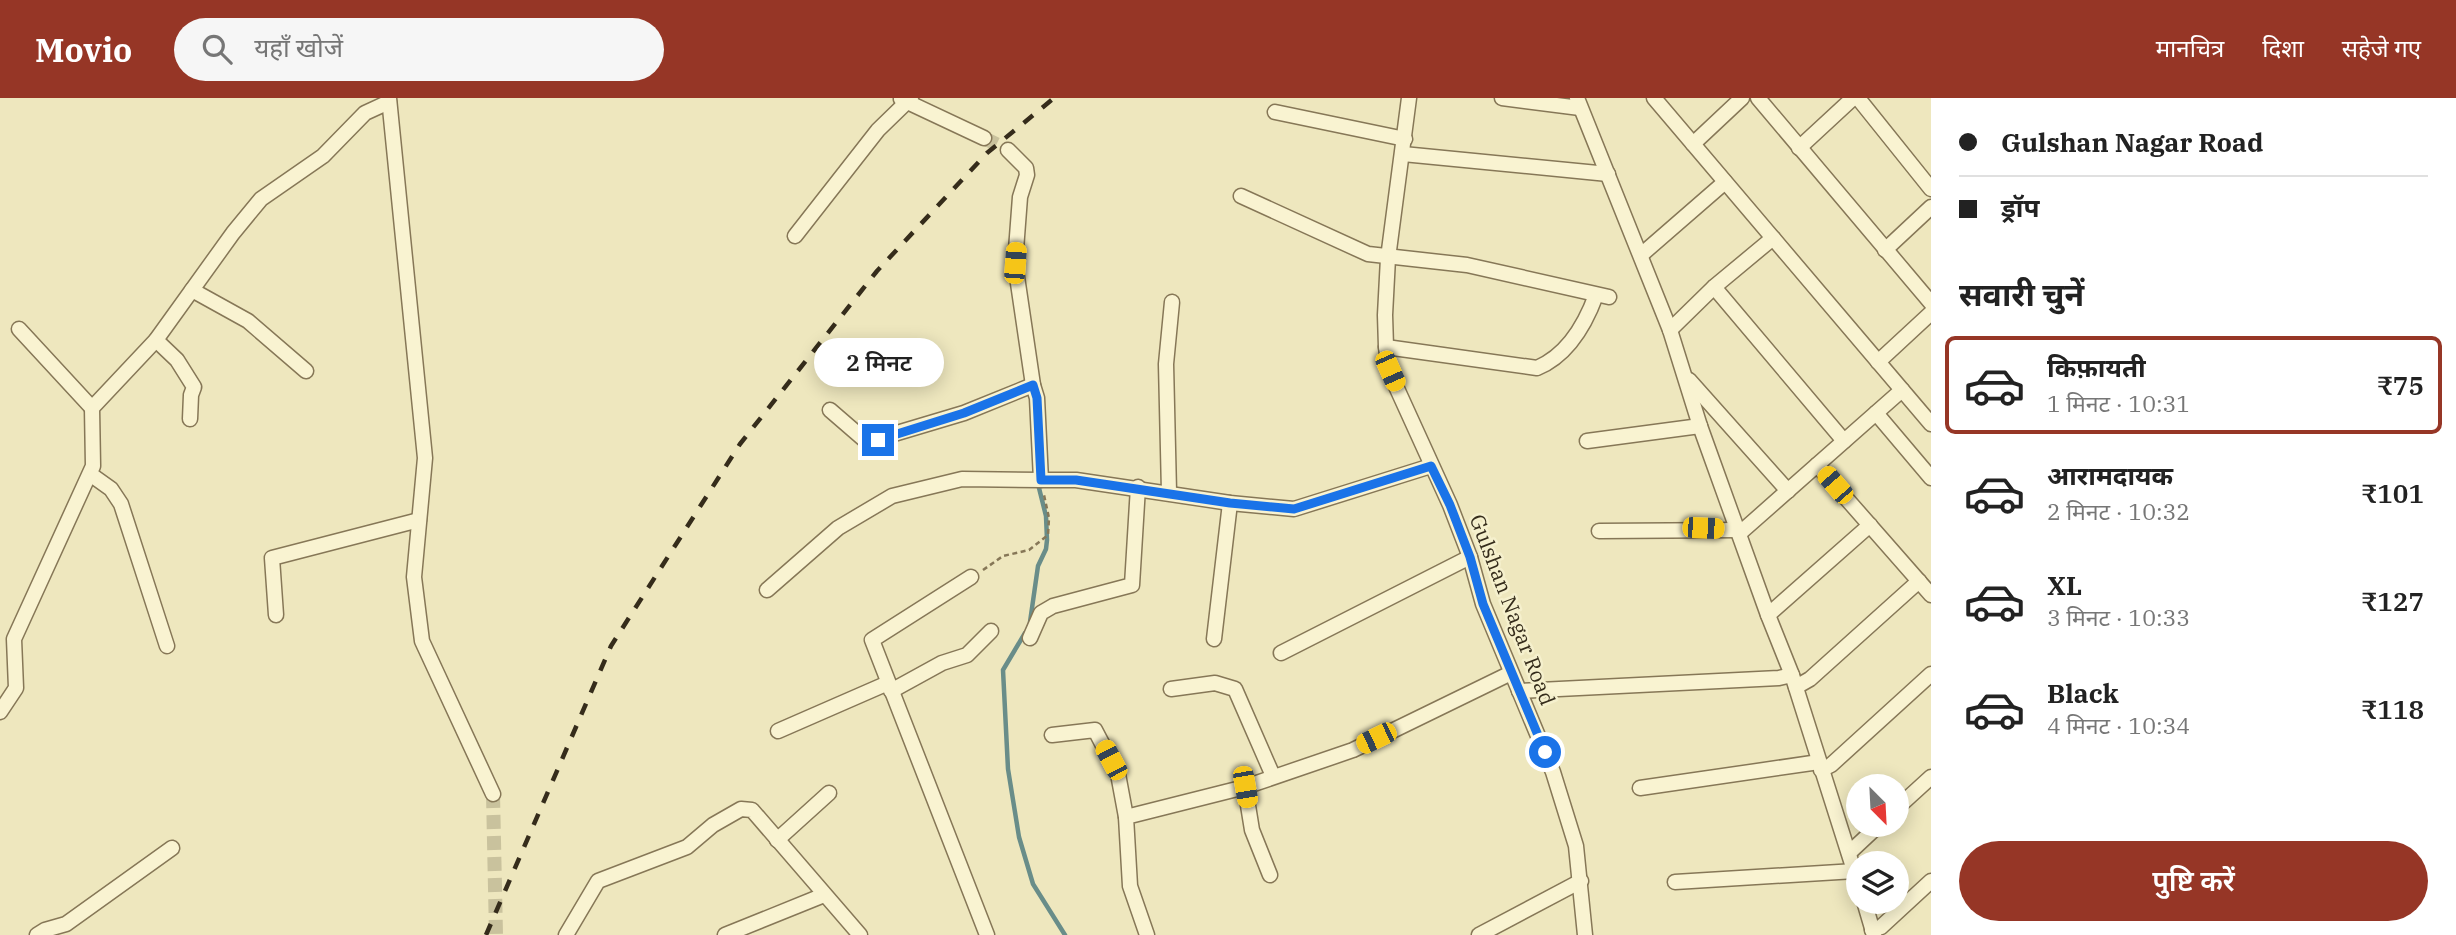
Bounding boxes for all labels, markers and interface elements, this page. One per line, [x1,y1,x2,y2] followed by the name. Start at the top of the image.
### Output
[174,18,664,81] search box
[35,28,132,71] text: Movio
[198,30,236,68] icon: search
[254,30,343,64] text: यहाँ खोजें
[2156,32,2224,64] text: मानचित्र
[2262,32,2304,64] text: दिशा
[2342,32,2421,64] text: सहेजे गए
[2001,125,2263,159] text: Gulshan Nagar Road
[2001,190,2039,224] text: ड्रॉप
[1004,241,1027,285] car
[1959,273,2084,315] text: सवारी चुनें
[813,338,943,388] callout: 2 मिनट
[846,347,912,377] text: 2 मिनट
[1372,348,1409,394] car
[2047,350,2146,384] text: किफ़ायती
[1963,354,2026,417] icon: car
[2376,368,2424,402] text: ₹75
[2047,388,2190,418] text: 1 मिनट · 10:31
[862,424,894,456] route end
[2047,458,2173,492] text: आरामदायक
[1814,462,1857,508] car
[1963,462,2026,525] icon: car
[2361,476,2424,510] text: ₹101
[2047,496,2190,526] text: 2 मिनट · 10:32
[1464,510,1562,709] street label: Gulshan Nagar Road
[1682,517,1725,539] car
[2047,568,2082,602] text: XL
[1963,570,2026,633] icon: car
[2361,584,2424,618] text: ₹127
[2047,602,2190,632] text: 3 मिनट · 10:33
[2047,676,2119,710] text: Black
[1963,678,2026,741] icon: car
[2361,692,2424,726] text: ₹118
[2047,710,2190,740] text: 4 मिनट · 10:34
[1353,719,1400,757] car
[1529,736,1561,768] route start
[1092,737,1131,783] car
[1232,764,1259,810] car
[1846,774,1909,836] north arrow
[1846,774,1909,914] map controls
[1959,841,2428,921] button: पुष्टि करें
[1846,851,1909,914] button: layers

